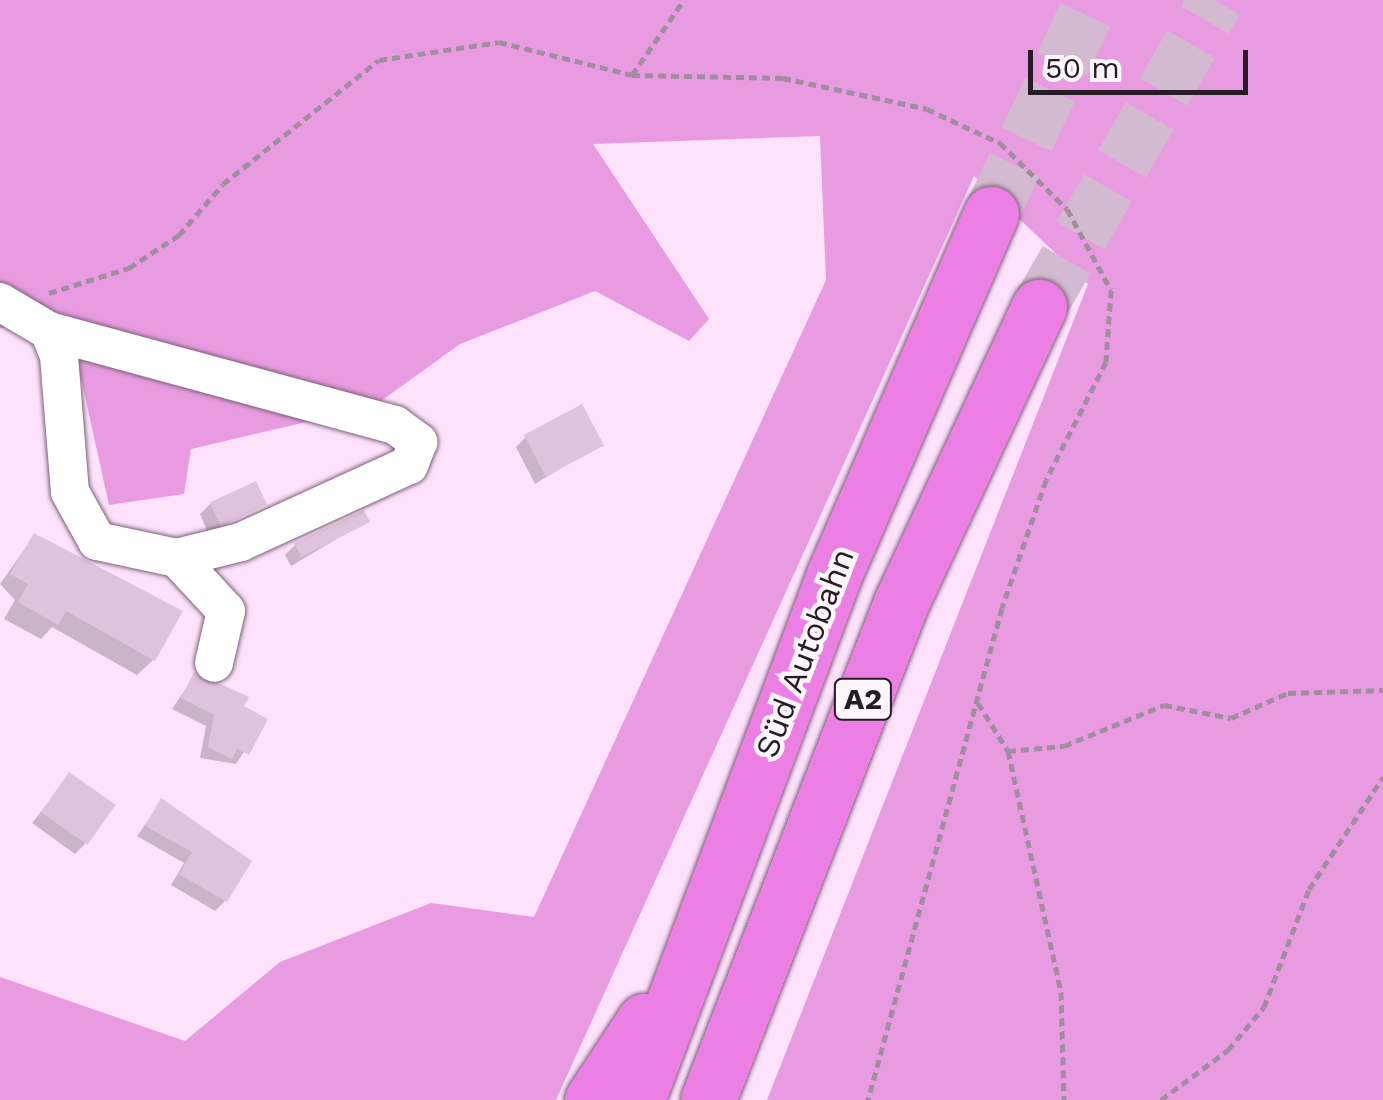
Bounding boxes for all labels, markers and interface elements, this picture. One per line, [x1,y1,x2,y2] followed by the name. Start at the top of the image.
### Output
[1033,30,1253,92] scale bar
[1045,50,1120,85] text: 50 m
[747,542,863,764] street label: Süd Autobahn
[833,674,893,724] road number: A2

